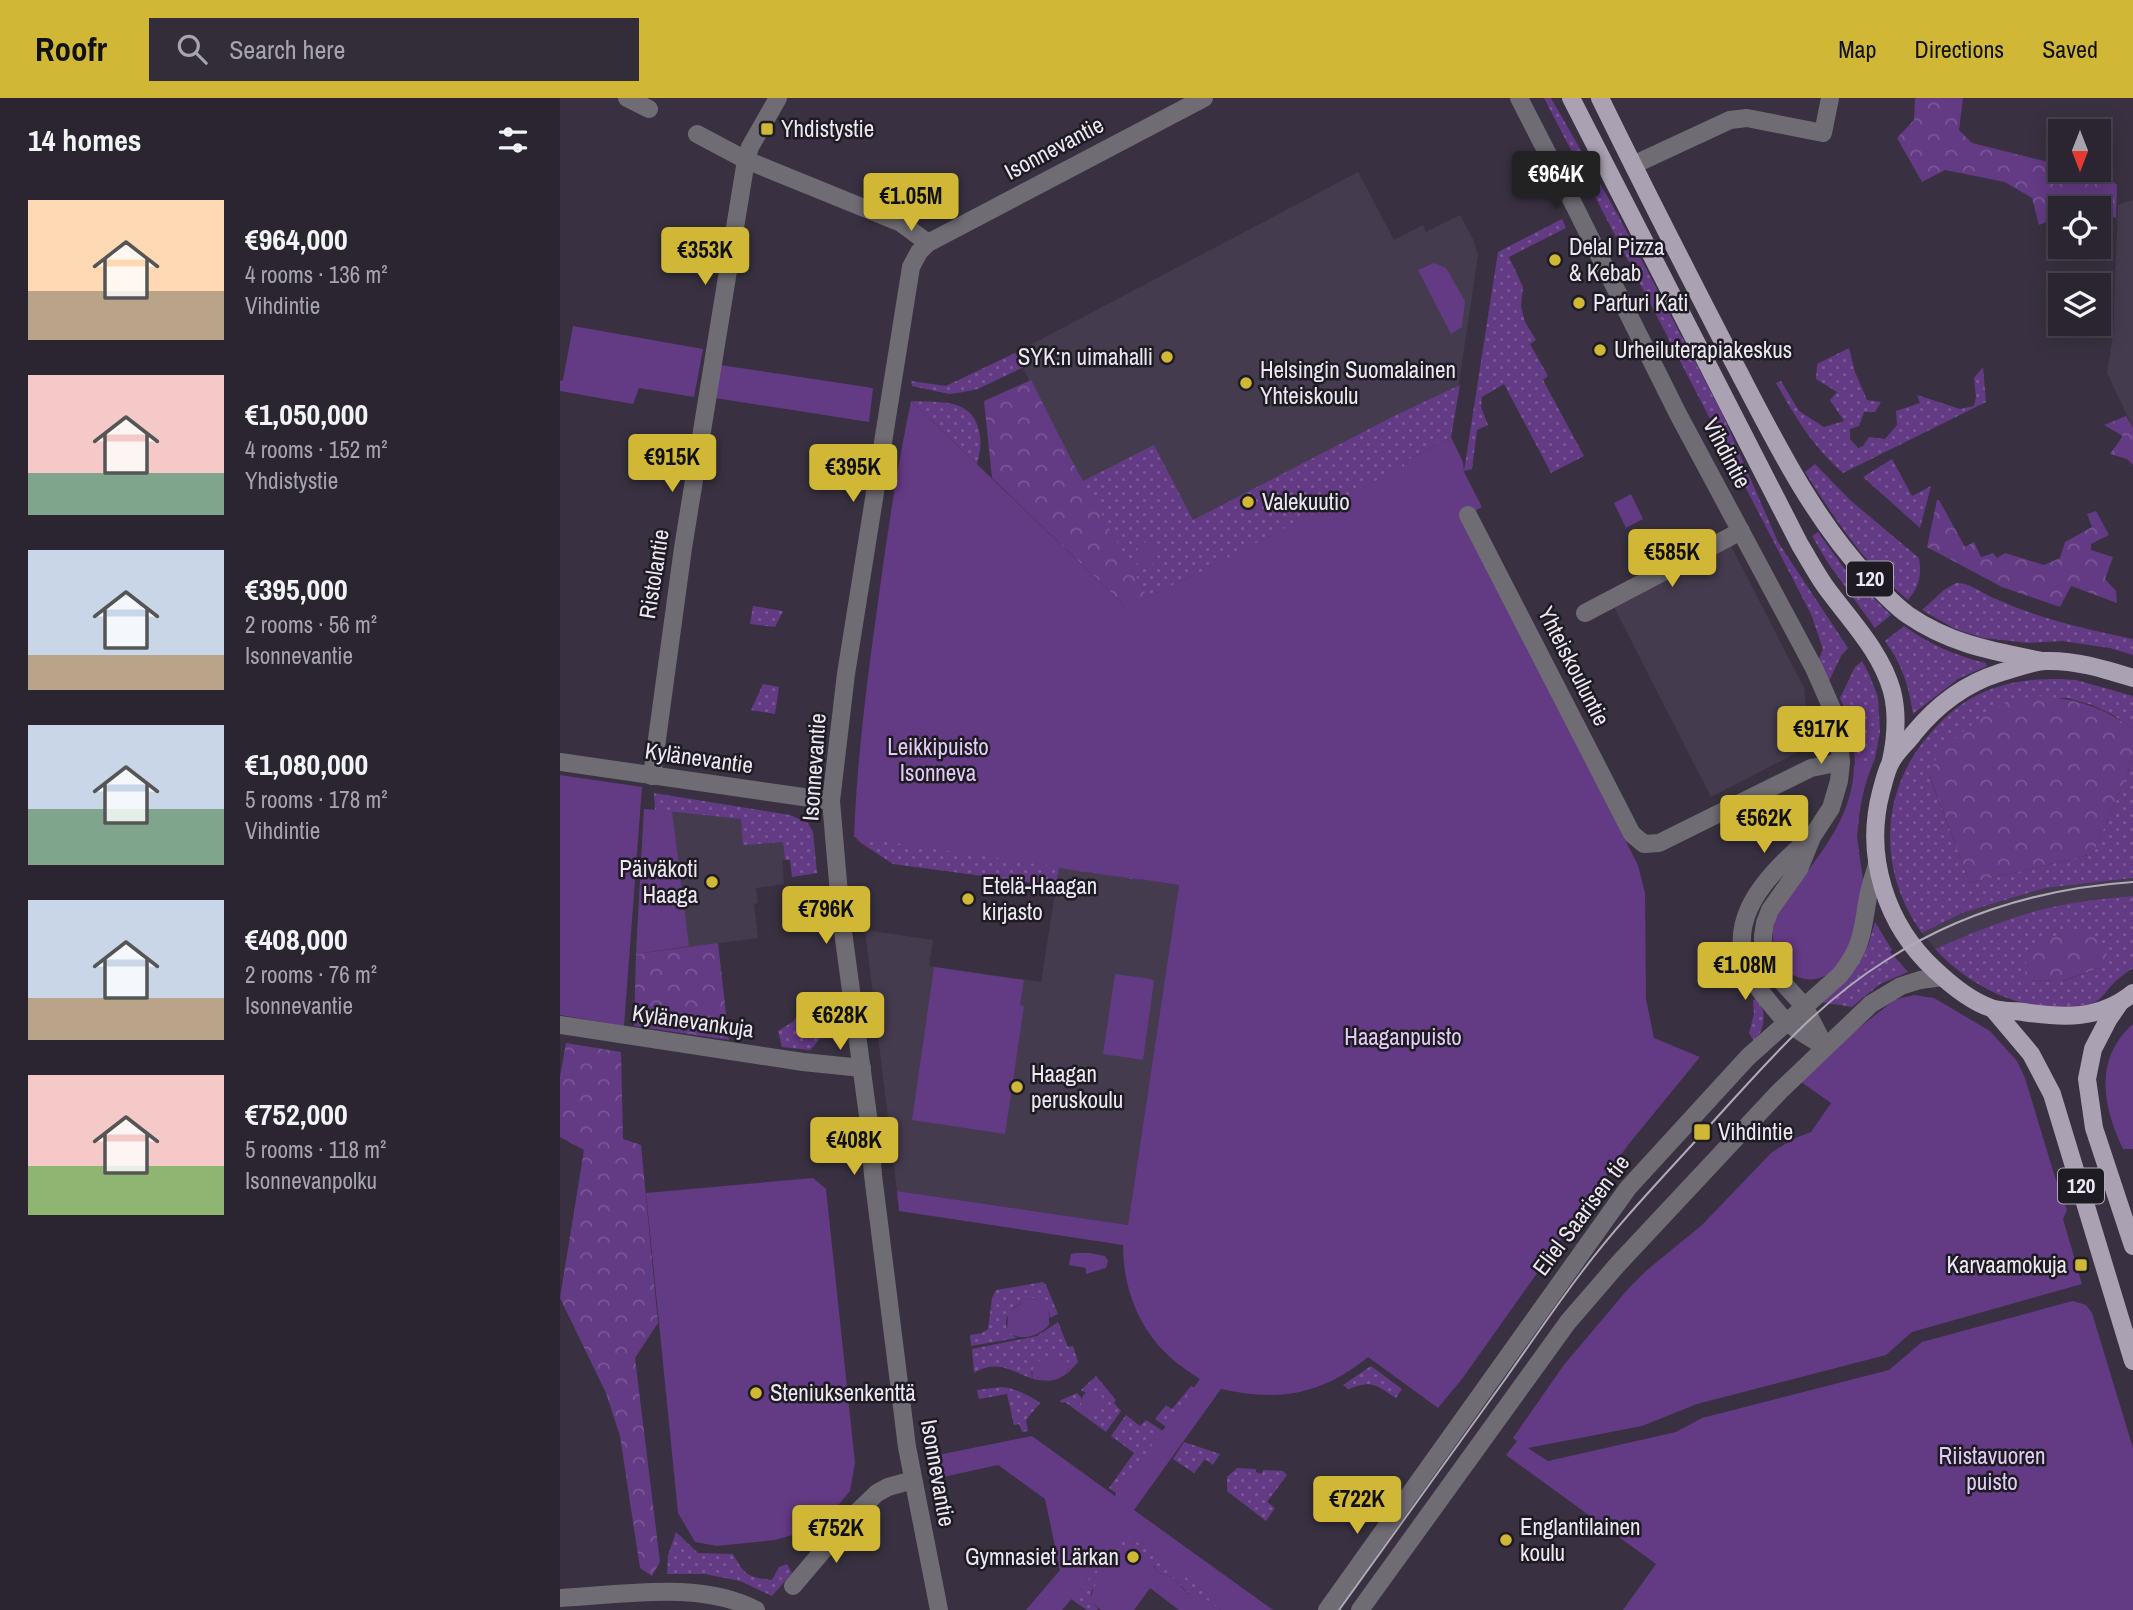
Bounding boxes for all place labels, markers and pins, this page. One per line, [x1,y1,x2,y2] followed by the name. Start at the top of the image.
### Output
[781,113,874,144] place label: Yhdistystie
[759,121,775,137] marker: Yhdistystie
[1507,152,1605,211] pin: €964K
[854,174,968,233] pin: €1.05M
[656,228,754,287] pin: €353K
[1569,231,1665,288] place label: Delal Pizza & Kebab
[1547,252,1563,268] marker: Delal Pizza & Kebab
[1593,287,1688,318] place label: Parturi Kati
[1571,295,1587,311] marker: Parturi Kati
[1614,334,1792,365] place label: Urheiluterapiakeskus
[1018,341,1153,372] place label: SYK:n uimahalli
[1592,342,1608,358] marker: Urheiluterapiakeskus
[1159,349,1175,365] marker: SYK:n uimahalli
[1260,354,1456,411] place label: Helsingin Suomalainen Yhteiskoulu
[1238,375,1254,391] marker: Helsingin Suomalainen Yhteiskoulu
[623,434,721,494] pin: €915K
[804,444,902,504] pin: €395K
[1262,486,1350,517] place label: Valekuutio
[1240,494,1256,510] marker: Valekuutio
[1623,530,1721,589] pin: €585K
[1772,706,1870,766] pin: €917K
[1715,796,1813,855] pin: €562K
[619,853,699,910] place label: Päiväkoti Haaga
[982,870,1097,927] place label: Etelä-Haagan kirjasto
[704,874,720,890] marker: Päiväkoti Haaga
[777,886,875,946] pin: €796K
[960,891,976,907] marker: Etelä-Haagan kirjasto
[1688,942,1802,1002] pin: €1.08M
[791,992,889,1052] pin: €628K
[1031,1058,1123,1115] place label: Haagan peruskoulu
[1009,1079,1025,1095] marker: Haagan peruskoulu
[1718,1116,1793,1147] place label: Vihdintie
[805,1118,903,1177] pin: €408K
[1692,1122,1712,1142] marker: Vihdintie
[1946,1249,2068,1280] place label: Karvaamokuja
[2073,1257,2089,1273] marker: Karvaamokuja
[770,1377,916,1408] place label: Steniuksenkenttä
[748,1385,764,1401] marker: Steniuksenkenttä
[1308,1476,1406,1536] pin: €722K
[787,1506,885,1565] pin: €752K
[1520,1511,1641,1568] place label: Englantilainen koulu
[1498,1532,1514,1548] marker: Englantilainen koulu
[965,1541,1119,1572] place label: Gymnasiet Lärkan
[1125,1549,1141,1565] marker: Gymnasiet Lärkan

